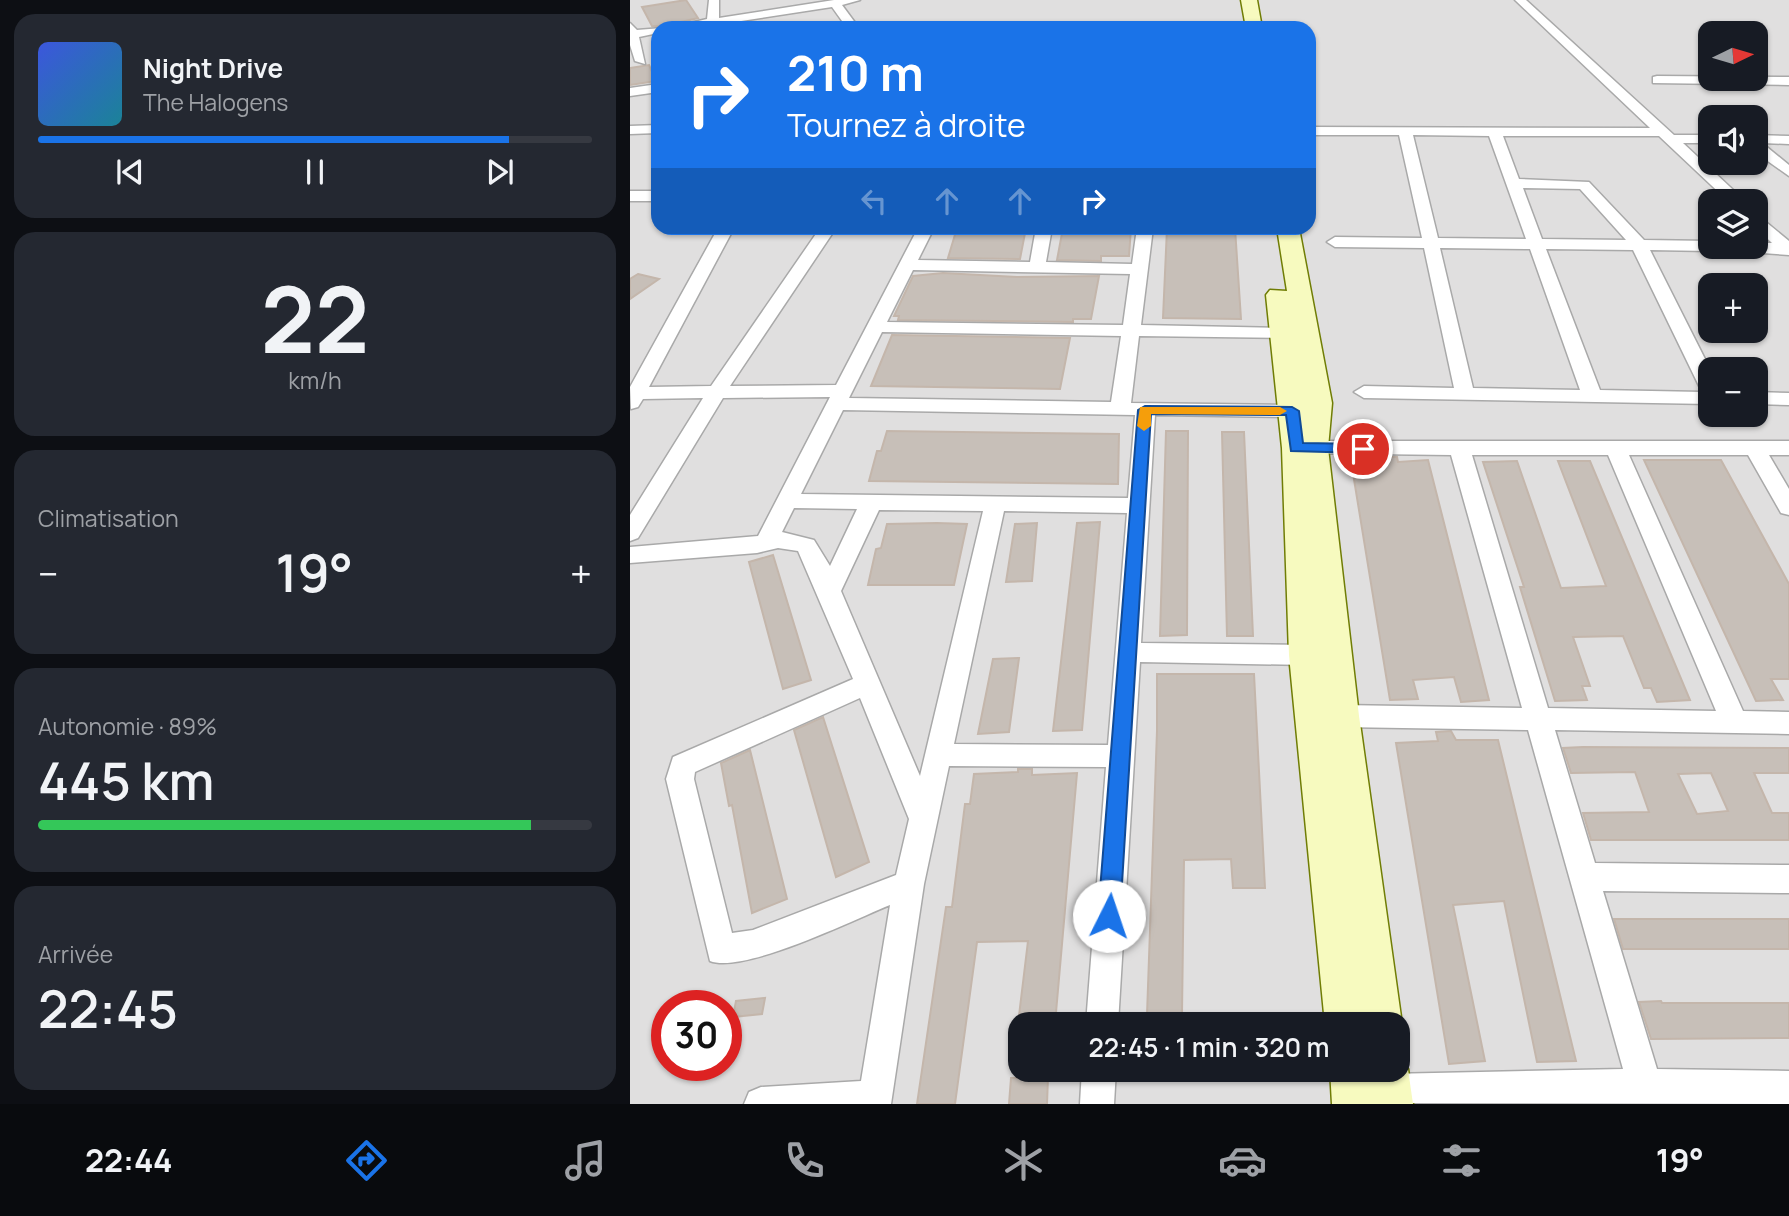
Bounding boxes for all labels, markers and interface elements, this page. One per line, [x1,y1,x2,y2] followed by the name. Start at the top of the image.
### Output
[1698,21,1768,91] north arrow
[1698,21,1768,427] map controls
[787,39,924,106] text: 210 m
[672,49,763,140] icon: right
[143,50,283,86] text: Night Drive
[143,86,288,118] text: The Halogens
[787,103,1026,147] text: Tournez à droite
[1698,105,1768,175] button: sound
[111,153,149,191] icon: previous
[296,153,334,191] icon: pause
[481,153,519,191] icon: next
[855,182,893,220] icon: left
[928,182,966,220] icon: ahead
[1001,182,1039,220] icon: ahead
[1074,182,1112,220] icon: right
[1698,189,1768,259] button: layers
[261,256,369,380] text: 22
[1698,273,1768,343] button: +
[1698,357,1768,427] button: −
[288,364,342,396] text: km/h
[1333,419,1393,479] pin
[1344,430,1382,468] icon: arrive
[38,502,179,534] text: Climatisation
[275,537,353,608] text: 19°
[38,547,59,599] text: −
[570,547,592,599] text: +
[38,710,217,742] text: Autonomie · 89%
[38,745,214,816] text: 445 km
[1072,879,1146,953] position arrow
[38,938,113,970] text: Arrivée
[38,973,178,1044] text: 22:45
[651,990,742,1081] speed limit sign: 30
[1089,1029,1329,1065] text: 22:45 · 1 min · 320 m
[342,1136,391,1185] icon: directions
[561,1136,610,1185] icon: music
[780,1136,829,1185] icon: phone
[999,1136,1048,1185] icon: climate
[1218,1136,1267,1185] icon: car
[1437,1136,1486,1185] icon: filters
[85,1138,173,1182] text: 22:44
[1656,1138,1704,1182] text: 19°

